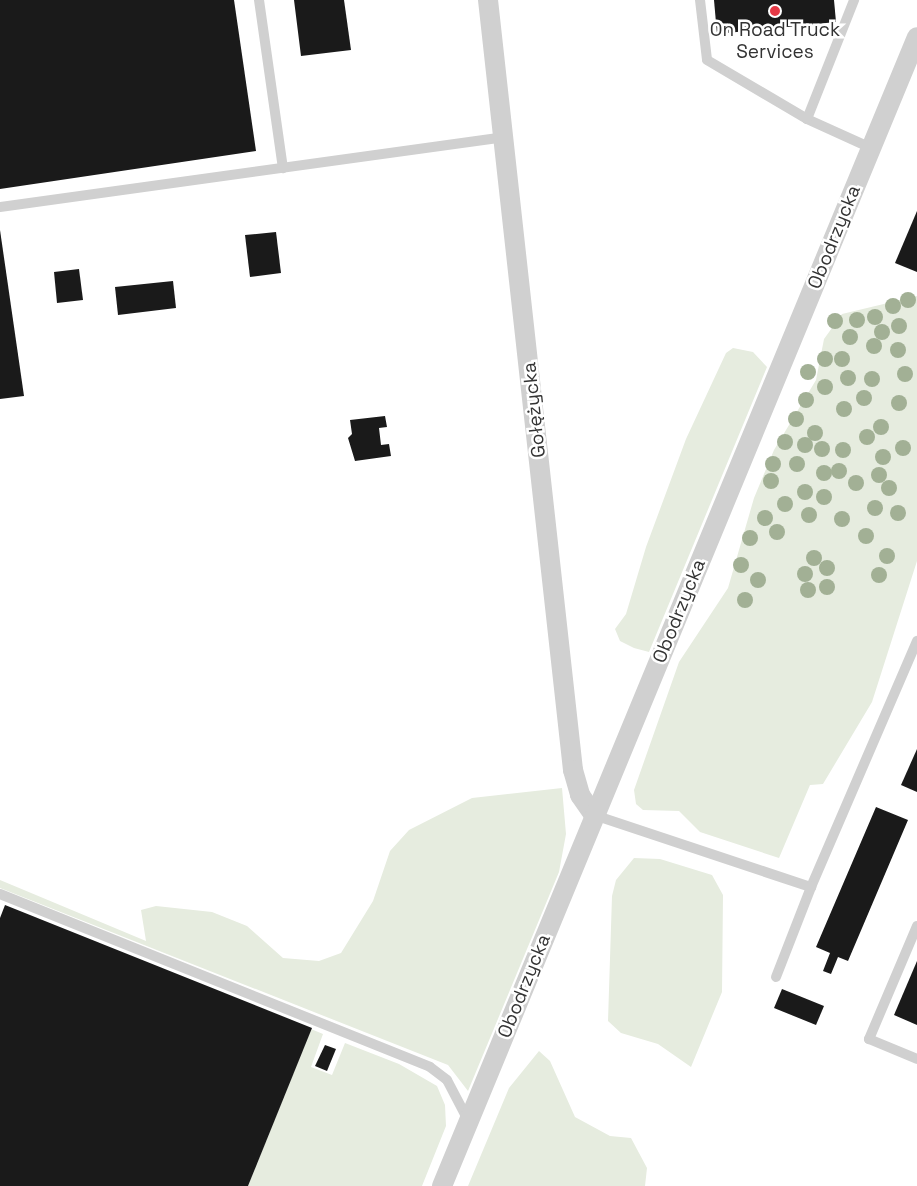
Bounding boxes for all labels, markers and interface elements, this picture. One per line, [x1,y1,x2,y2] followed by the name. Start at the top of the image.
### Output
[769,5,781,17] marker: On Road Truck Services
[710,19,840,63] place label: On Road Truck Services
[803,182,865,292] street label: Obodrzycka
[518,361,550,459] street label: Gołężycka
[648,556,710,666] street label: Obodrzycka
[493,931,555,1041] street label: Obodrzycka

